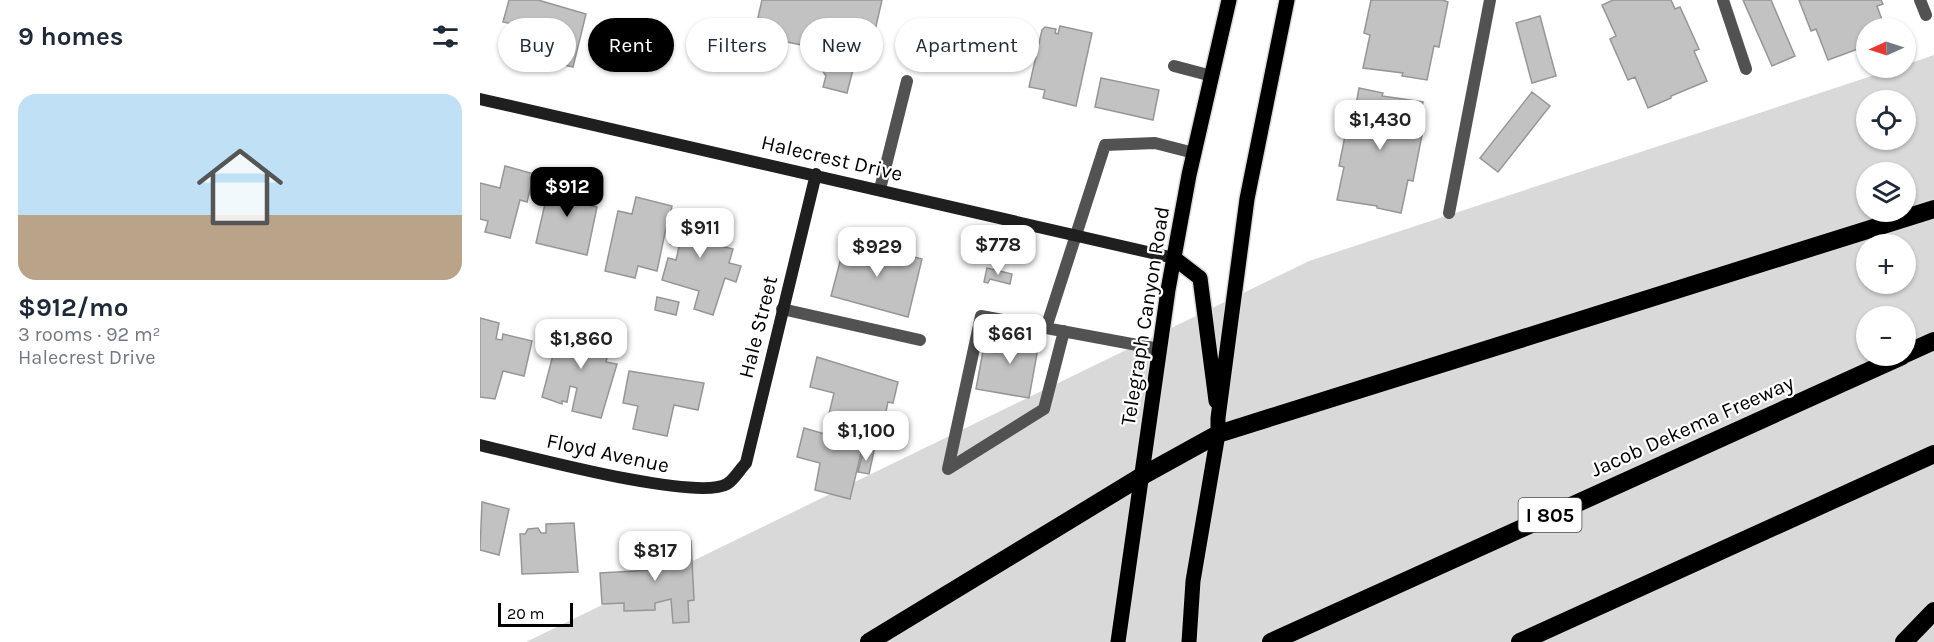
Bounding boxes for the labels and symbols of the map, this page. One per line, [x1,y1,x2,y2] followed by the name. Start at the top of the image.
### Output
[1856,18,1916,78] north arrow
[1331,100,1429,151] pin: $1,430
[759,130,905,186] street label: Halecrest Drive
[531,167,603,218] pin: $912
[1116,205,1174,427] street label: Telegraph Canyon Road
[664,208,736,259] pin: $911
[962,225,1034,276] pin: $778
[841,227,913,278] pin: $929
[734,273,782,381] street label: Hale Street
[974,314,1046,365] pin: $661
[532,319,630,370] pin: $1,860
[1587,370,1798,482] street label: Jacob Dekema Freeway
[817,411,915,462] pin: $1,100
[545,428,671,478] street label: Floyd Avenue
[1518,498,1582,532] road number: I 805
[619,531,691,582] pin: $817
[498,600,573,628] scale bar

